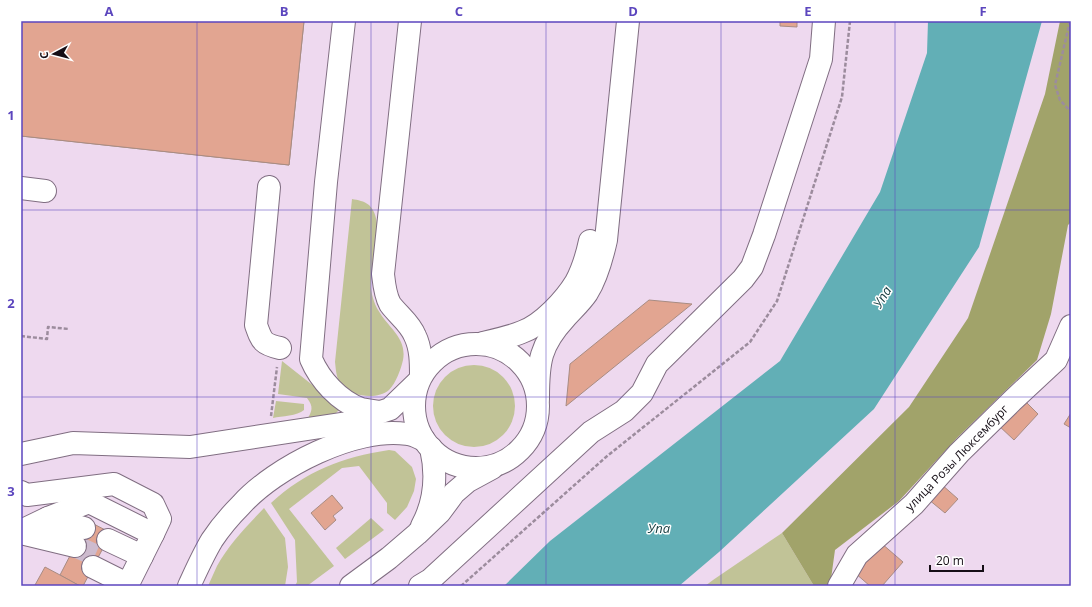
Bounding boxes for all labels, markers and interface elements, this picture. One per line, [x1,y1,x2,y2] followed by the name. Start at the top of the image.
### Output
[105,2,114,20] text: A
[280,2,289,20] text: B
[455,2,463,20] text: C
[628,2,638,20] text: D
[804,2,812,20] text: E
[979,2,987,20] text: F
[34,34,74,74] north arrow
[36,51,51,60] text: С
[7,106,15,124] text: 1
[868,282,896,312] water label: Упа
[7,294,15,312] text: 2
[901,401,1012,515] street label: улица Розы Люксембург
[7,482,15,500] text: 3
[647,519,671,537] water label: Упа
[930,547,983,573] scale bar
[936,552,964,569] text: 20 m

